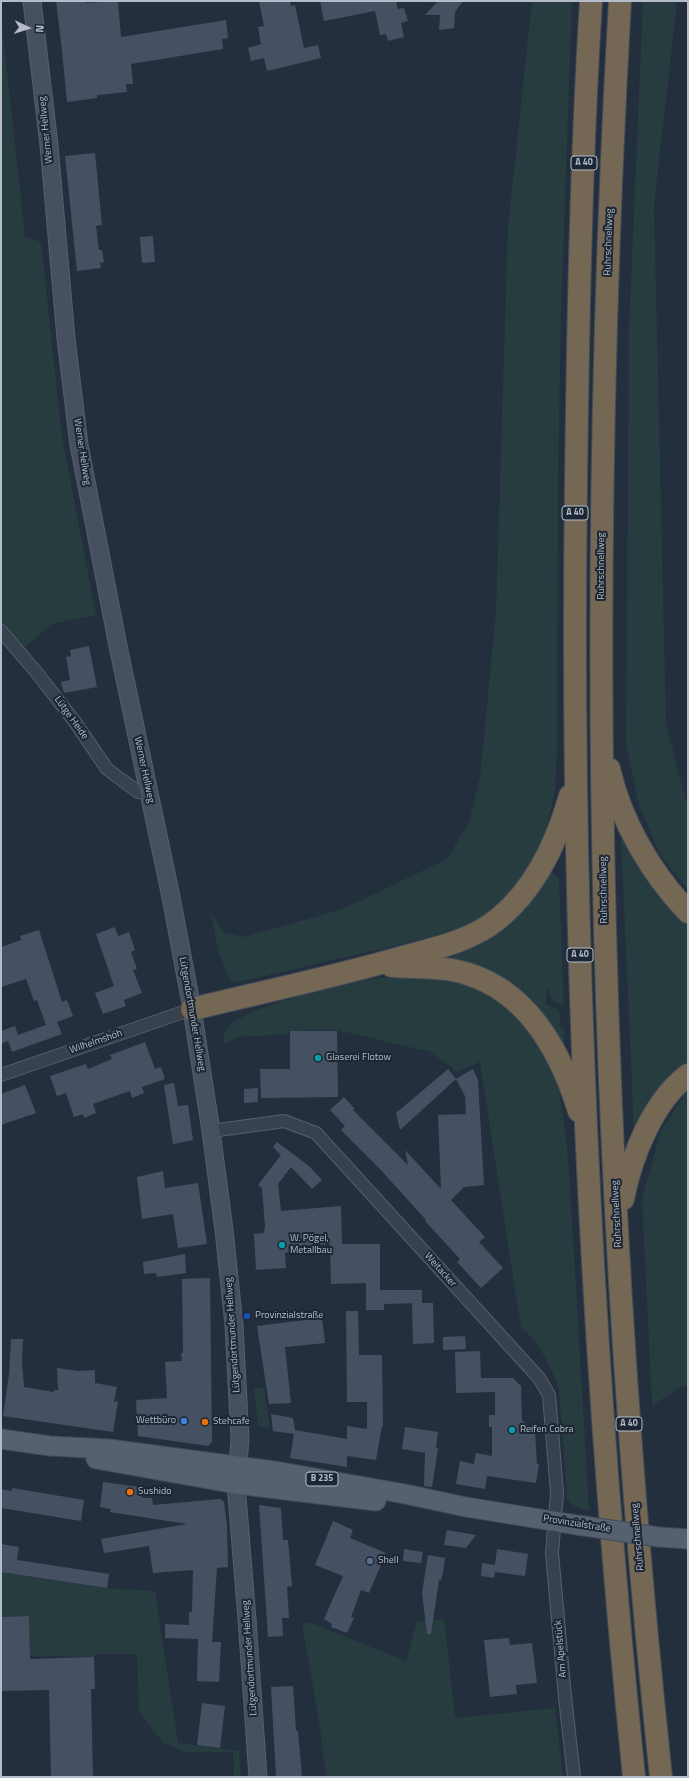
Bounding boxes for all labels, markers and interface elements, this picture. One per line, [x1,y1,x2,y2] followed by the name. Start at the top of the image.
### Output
[8,8,48,48] north arrow
[32,24,48,33] text: N
[37,96,55,164] street label: Werner Hellweg
[571,156,597,170] road number: A 40
[602,208,616,276] street label: Ruhrschnellweg
[71,418,93,486] street label: Werner Hellweg
[562,506,588,520] road number: A 40
[596,532,608,600] street label: Ruhrschnellweg
[51,694,91,742] street label: Lütge Heide
[131,736,157,804] street label: Werner Hellweg
[597,856,611,924] street label: Ruhrschnellweg
[567,948,593,962] road number: A 40
[176,956,208,1072] street label: Lütgendortmunder Hellweg
[68,1027,124,1057] street label: Wilhelmshöh
[326,1052,391,1064] place label: Glaserei Flotow
[313,1053,323,1063] marker: Glaserei Flotow
[609,1180,625,1248] street label: Ruhrschnellweg
[290,1233,332,1256] place label: W. Pögel, Metallbau
[277,1240,287,1250] marker: W. Pögel, Metallbau
[422,1250,458,1290] street label: Weitacker
[223,1277,243,1393] street label: Lütgendortmunder Hellweg
[255,1310,323,1322] place label: Provinzialstraße
[242,1311,252,1321] marker: Provinzialstraße
[136,1415,176,1427] place label: Wettbüro
[179,1416,189,1426] marker: Wettbüro
[213,1416,250,1428] place label: Stehcafe
[200,1417,210,1427] marker: Stehcafe
[616,1417,642,1431] road number: A 40
[520,1424,573,1436] place label: Reifen Cobra
[507,1425,517,1435] marker: Reifen Cobra
[306,1472,338,1486] road number: B 235
[138,1486,172,1498] place label: Sushido
[125,1487,135,1497] marker: Sushido
[629,1503,647,1571] street label: Ruhrschnellweg
[542,1513,612,1535] street label: Provinzialstraße
[378,1555,398,1567] place label: Shell
[365,1556,375,1566] marker: Shell
[240,1600,260,1716] street label: Lütgendortmunder Hellweg
[553,1620,569,1678] street label: Am Apelstück

